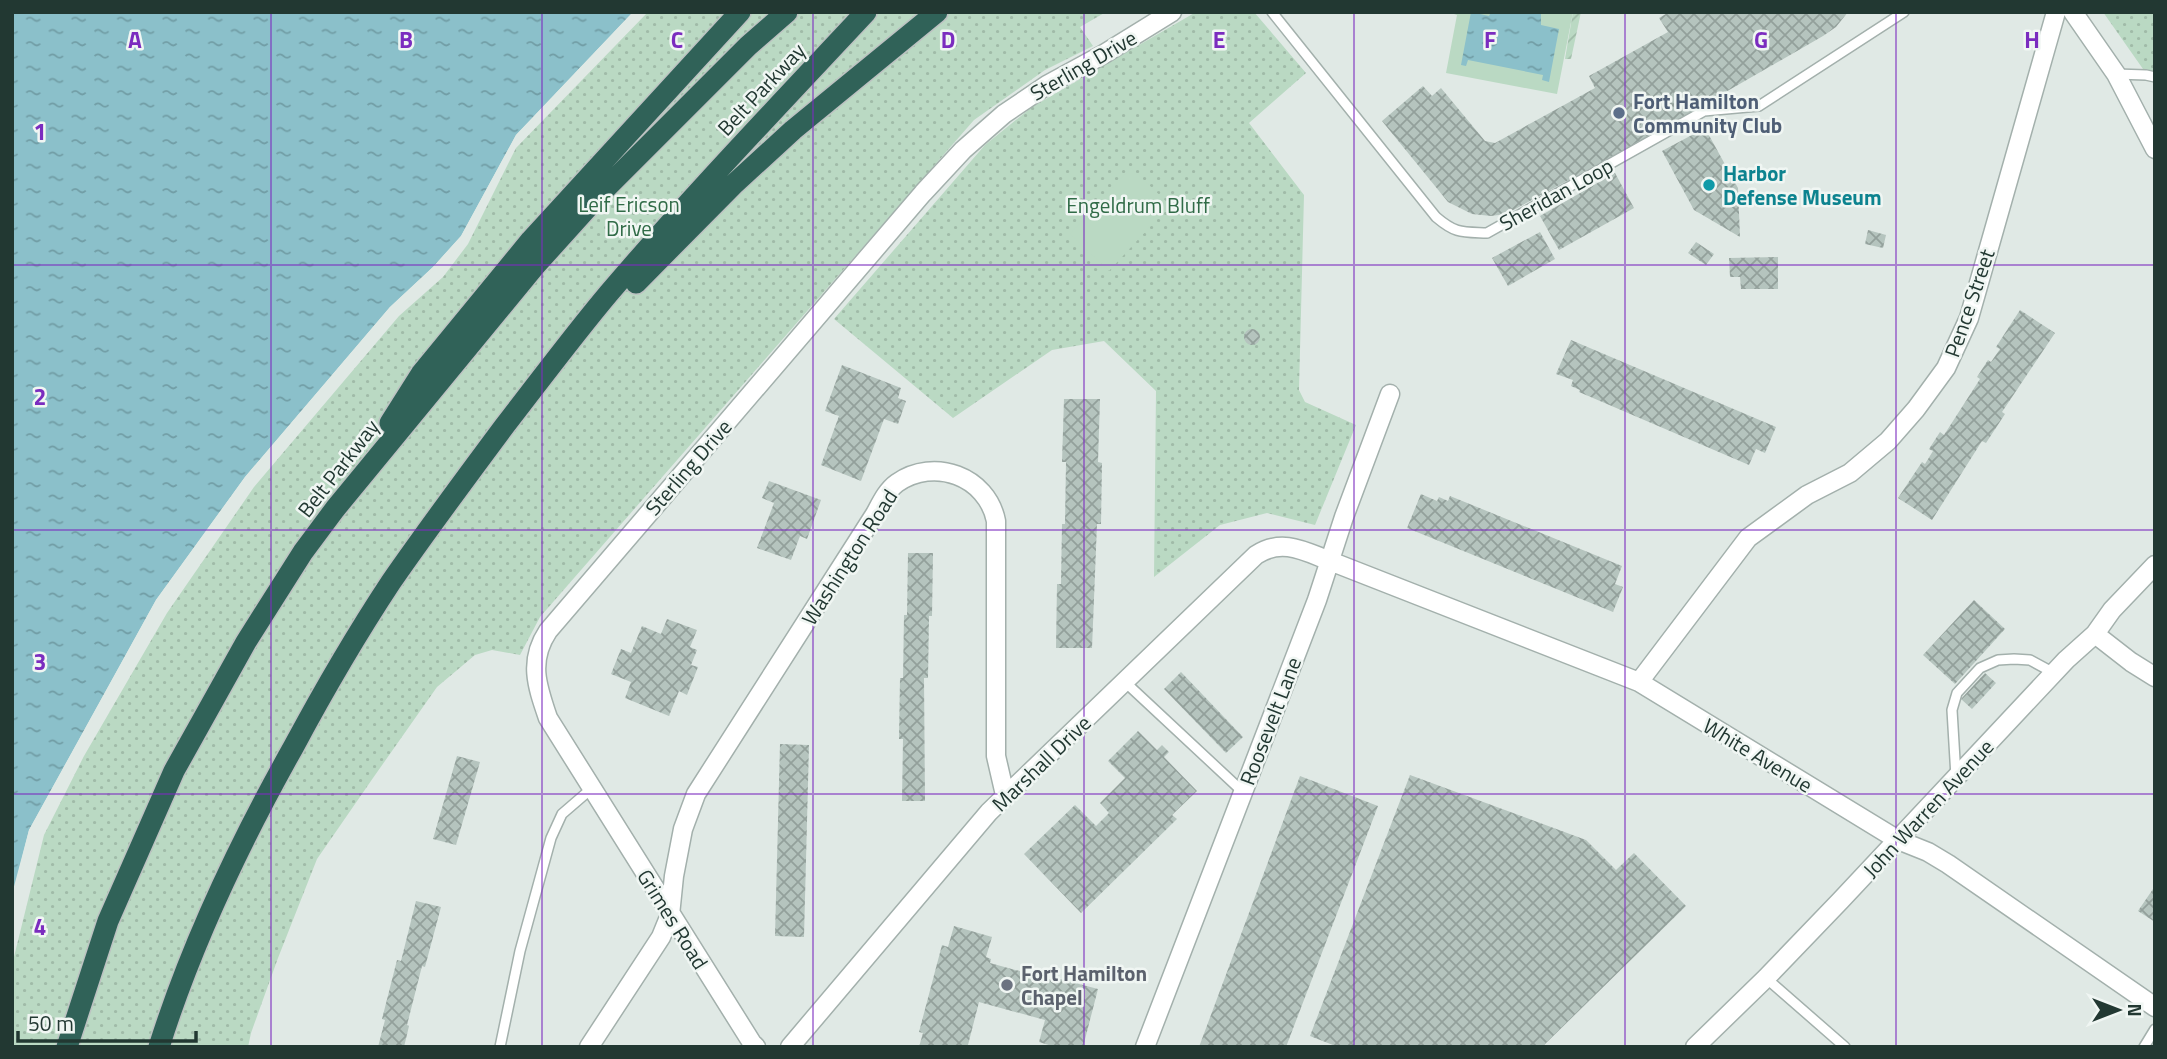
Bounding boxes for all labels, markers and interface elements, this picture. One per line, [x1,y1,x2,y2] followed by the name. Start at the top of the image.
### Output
[128,22,142,57] text: A
[399,22,413,57] text: B
[671,22,683,57] text: C
[941,22,955,57] text: D
[1024,22,1142,108] street label: Sterling Drive
[1213,22,1225,57] text: E
[1484,22,1496,57] text: F
[1754,22,1768,57] text: G
[2024,22,2040,57] text: H
[709,35,813,143] street label: Belt Parkway
[1633,85,1782,141] place label: Fort Hamilton Community Club
[1611,105,1627,121] marker: Fort Hamilton Community Club
[34,114,46,149] text: 1
[1493,149,1619,239] street label: Sheridan Loop
[1723,157,1882,213] place label: Harbor Defense Museum
[1701,177,1717,193] marker: Harbor Defense Museum
[578,188,680,244] park label: Leif Ericson Drive
[1066,189,1210,221] park label: Engeldrum Bluff
[1936,244,2003,361] street label: Pence Street
[34,379,46,414] text: 2
[289,412,387,524] street label: Belt Parkway
[637,412,739,522] street label: Sterling Drive
[793,483,905,631] street label: Washington Road
[34,644,46,679] text: 3
[1231,652,1309,790] street label: Roosevelt Lane
[984,707,1098,819] street label: Marshall Drive
[1697,710,1819,800] street label: White Avenue
[1855,731,2001,885] street label: John Warren Avenue
[630,863,716,975] street label: Grimes Road
[34,909,46,944] text: 4
[1021,957,1147,1013] place label: Fort Hamilton Chapel
[2083,975,2153,1045] north arrow
[999,977,1015,993] marker: Fort Hamilton Chapel
[18,1000,196,1044] scale bar
[2121,1003,2150,1017] text: N
[28,1007,74,1039] text: 50 m

